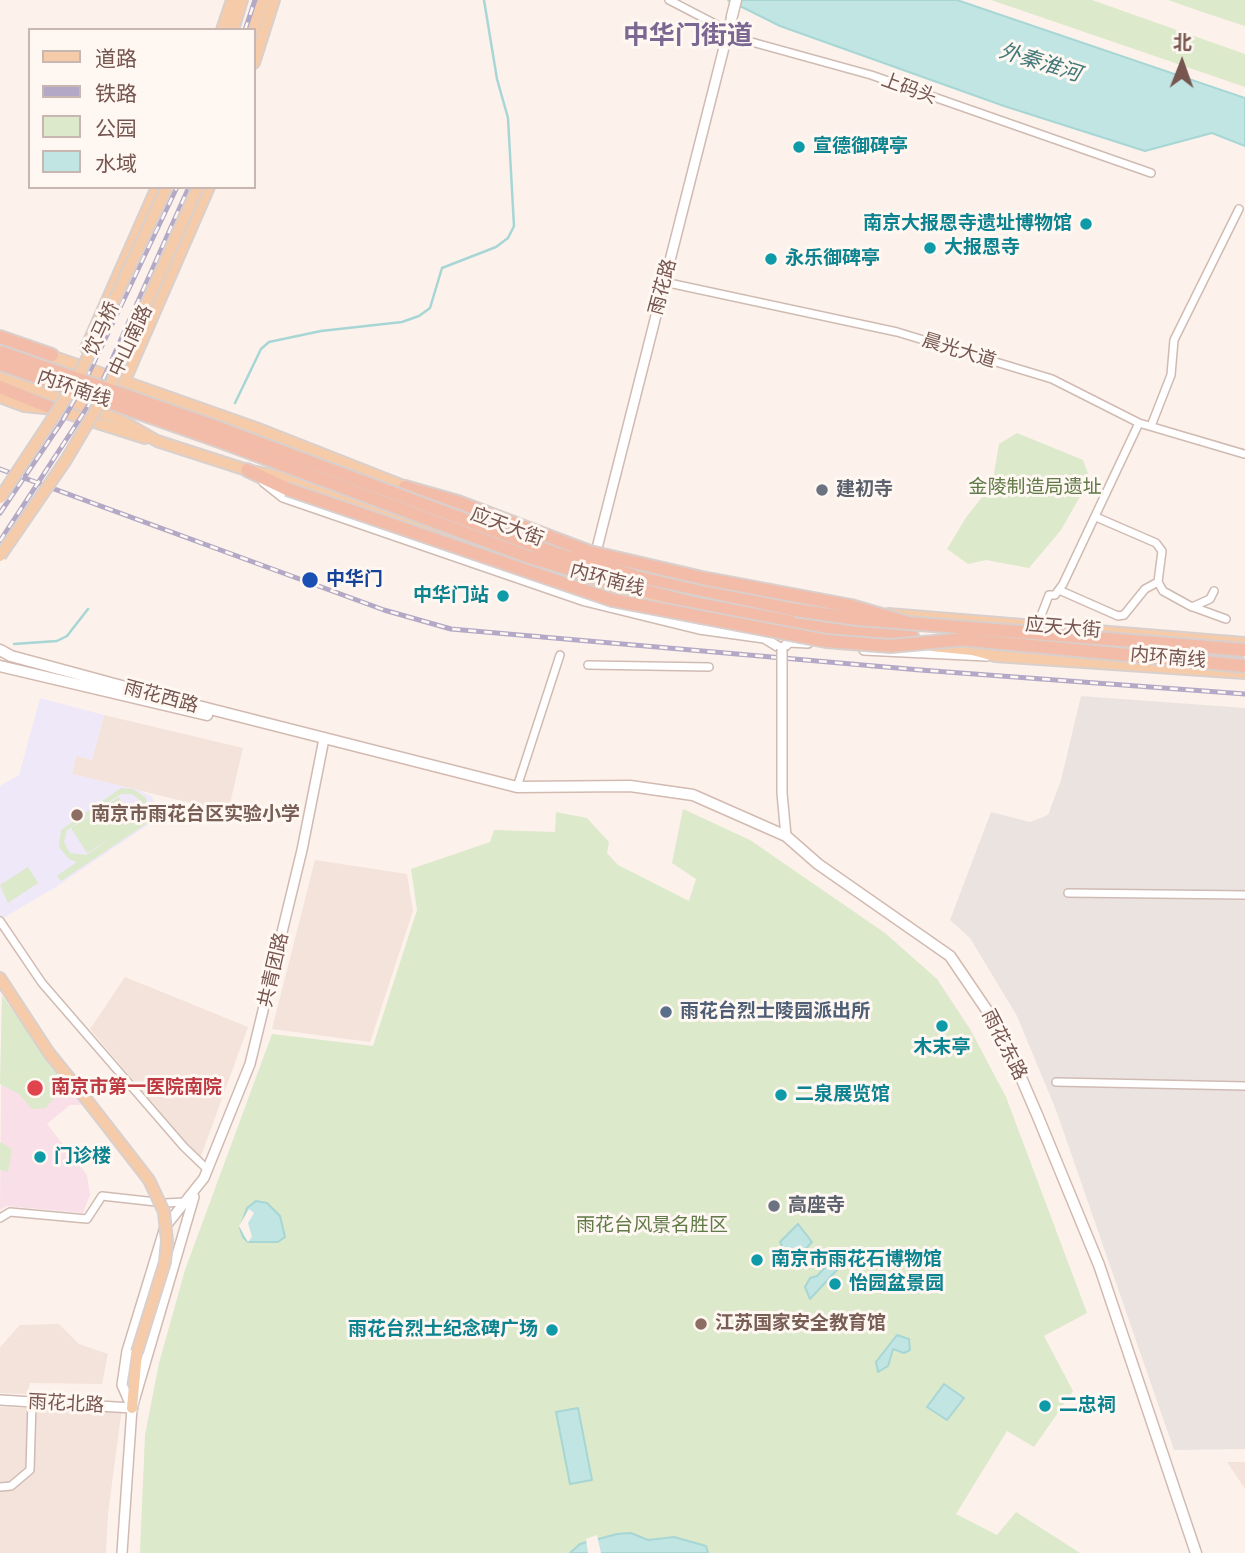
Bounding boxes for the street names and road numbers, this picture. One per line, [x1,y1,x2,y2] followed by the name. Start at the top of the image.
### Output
[878,69,940,109] street label: 上码头
[645,257,681,317] street label: 雨花路
[80,298,124,360] street label: 饮马桥
[105,302,157,380] street label: 中山南路
[919,329,999,373] street label: 晨光大道
[34,366,114,412] street label: 内环南线
[467,503,547,551] street label: 应天大街
[567,559,647,601] street label: 内环南线
[1024,613,1102,643] street label: 应天大街
[1129,643,1207,673] street label: 内环南线
[121,676,201,718] street label: 雨花西路
[254,930,294,1010] street label: 共青团路
[977,1006,1031,1084] street label: 雨花东路
[27,1391,105,1417] street label: 雨花北路

